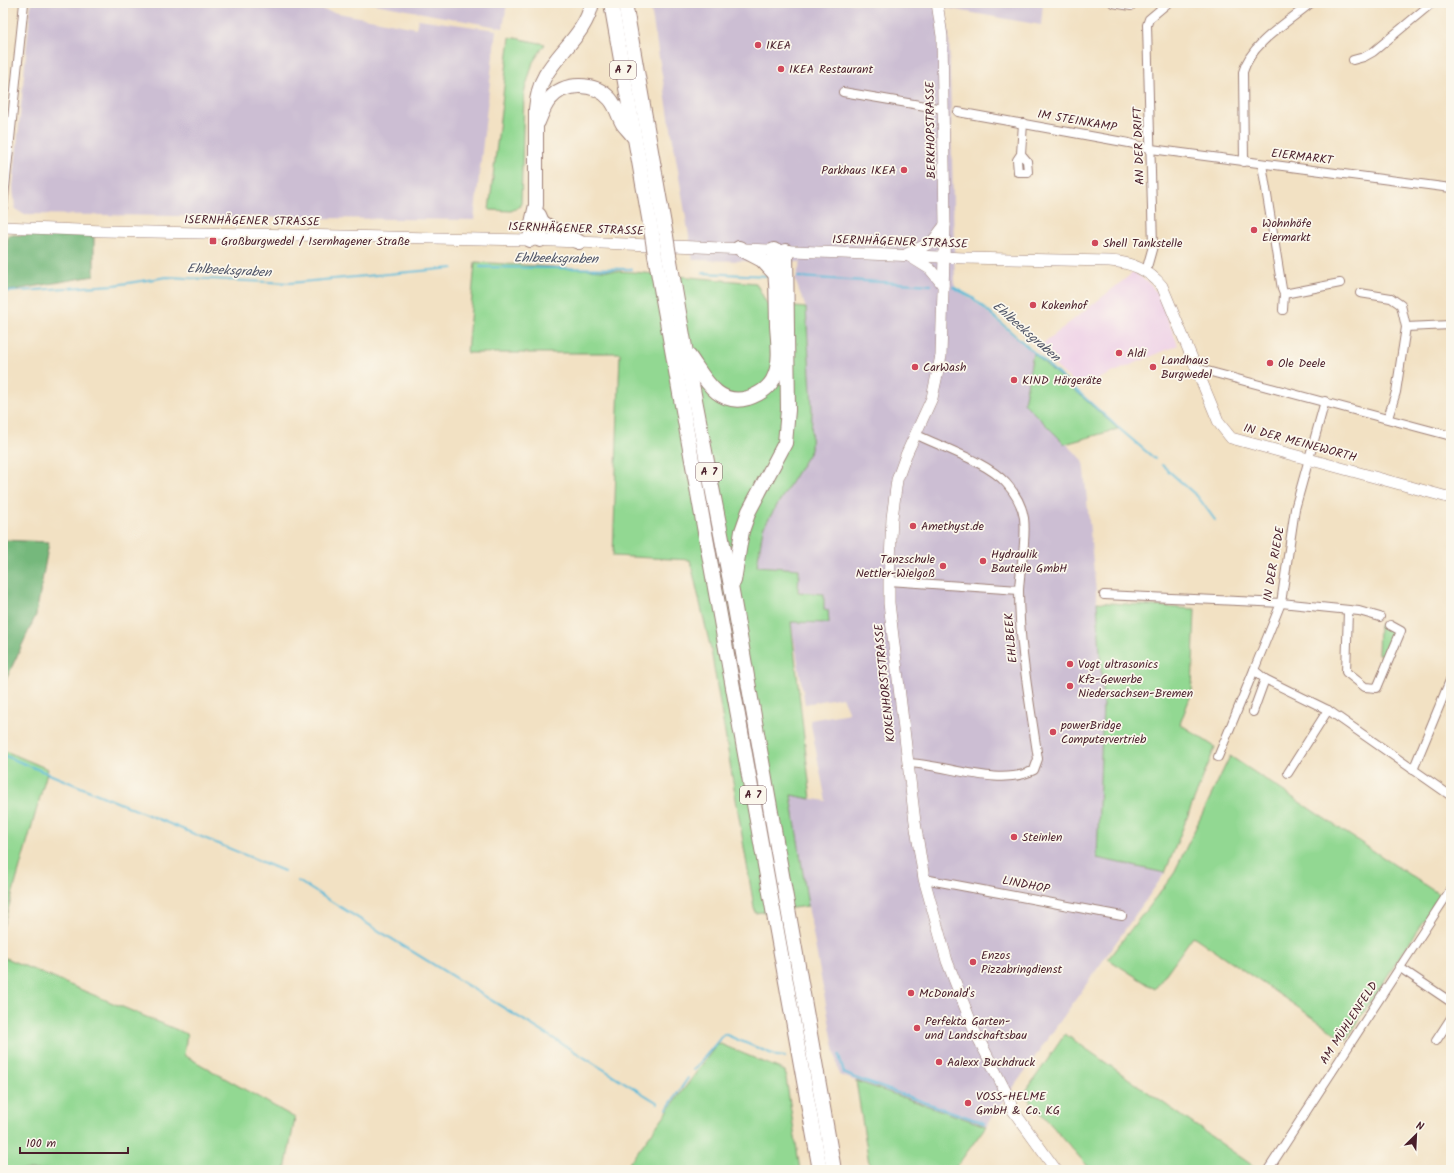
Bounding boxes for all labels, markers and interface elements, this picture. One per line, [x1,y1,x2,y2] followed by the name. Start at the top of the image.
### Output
[766,36,791,55] place label: IKEA
[753,40,763,50] marker: IKEA
[789,60,874,79] place label: IKEA Restaurant
[610,61,636,79] road number: A 7
[776,64,786,74] marker: IKEA Restaurant
[921,80,941,179] street label: BERKHOPSTRASSE
[1036,105,1119,137] street label: IM STEINKAMP
[1128,105,1150,185] street label: AN DER DRIFT
[1270,144,1336,170] street label: EIERMARKT
[821,161,896,180] place label: Parkhaus IKEA
[899,165,909,175] marker: Parkhaus IKEA
[184,210,321,232] street label: ISERNHÄGENER STRASSE
[1262,214,1312,247] place label: Wohnhöfe Eiermarkt
[508,217,645,241] street label: ISERNHÄGENER STRASSE
[1249,225,1259,235] marker: Wohnhöfe Eiermarkt
[832,230,969,254] street label: ISERNHÄGENER STRASSE
[221,232,410,251] place label: Großburgwedel / Isernhagener Straße
[1103,234,1183,253] place label: Shell Tankstelle
[208,236,218,246] marker: Großburgwedel / Isernhagener Straße
[1090,238,1100,248] marker: Shell Tankstelle
[514,248,599,270] water label: Ehlbeeksgraben
[186,258,273,284] water label: Ehlbeeksgraben
[987,296,1065,368] water label: Ehlbeeksgraben
[1041,296,1089,315] place label: Kokenhof
[1028,300,1038,310] marker: Kokenhof
[1127,344,1147,363] place label: Aldi
[1114,348,1124,358] marker: Aldi
[1161,351,1212,384] place label: Landhaus Burgwedel
[1278,354,1326,373] place label: Ole Deele
[923,358,966,377] place label: CarWash
[1265,358,1275,368] marker: Ole Deele
[910,362,920,372] marker: CarWash
[1148,362,1158,372] marker: Landhaus Burgwedel
[1022,371,1102,390] place label: KIND Hörgeräte
[1009,375,1019,385] marker: KIND Hörgeräte
[1241,419,1359,467] street label: IN DER MEINEWORTH
[696,463,722,481] road number: A 7
[921,517,985,536] place label: Amethyst.de
[908,521,918,531] marker: Amethyst.de
[1258,524,1290,603] street label: IN DER RIEDE
[991,545,1067,578] place label: Hydraulik Bauteile GmbH
[856,550,936,583] place label: Tanzschule Nettler-Wielgoß
[978,556,988,566] marker: Hydraulik Bauteile GmbH
[938,561,948,571] marker: Tanzschule Nettler-Wielgoß
[999,611,1023,664] street label: EHLBEEK
[869,622,901,743] street label: KOKENHORSTSTRASSE
[1078,655,1158,674] place label: Vogt ultrasonics
[1065,659,1075,669] marker: Vogt ultrasonics
[1078,670,1193,703] place label: Kfz-Gewerbe Niedersachsen-Bremen
[1065,681,1075,691] marker: Kfz-Gewerbe Niedersachsen-Bremen
[1060,716,1147,749] place label: powerBridge Computervertrieb
[1048,727,1058,737] marker: powerBridge Computervertrieb
[740,786,766,804] road number: A 7
[1022,828,1062,847] place label: Steinlen
[1009,832,1019,842] marker: Steinlen
[1001,871,1052,899] street label: LINDHOP
[981,946,1063,979] place label: Enzos Pizzabringdienst
[968,957,978,967] marker: Enzos Pizzabringdienst
[1315,978,1383,1068] street label: AM MÜHLENFELD
[919,984,975,1003] place label: McDonald's
[906,988,916,998] marker: McDonald's
[925,1012,1027,1045] place label: Perfekta Garten- und Landschaftsbau
[912,1023,922,1033] marker: Perfekta Garten- und Landschaftsbau
[947,1053,1036,1072] place label: Aalexx Buchdruck
[934,1057,944,1067] marker: Aalexx Buchdruck
[976,1087,1060,1120] place label: VOSS-HELME GmbH & Co. KG
[963,1098,973,1108] marker: VOSS-HELME GmbH & Co. KG
[1396,1115,1436,1155] north arrow
[1413,1117,1427,1136] text: N
[20,1129,128,1155] scale bar
[26,1134,57,1153] text: 100 m

